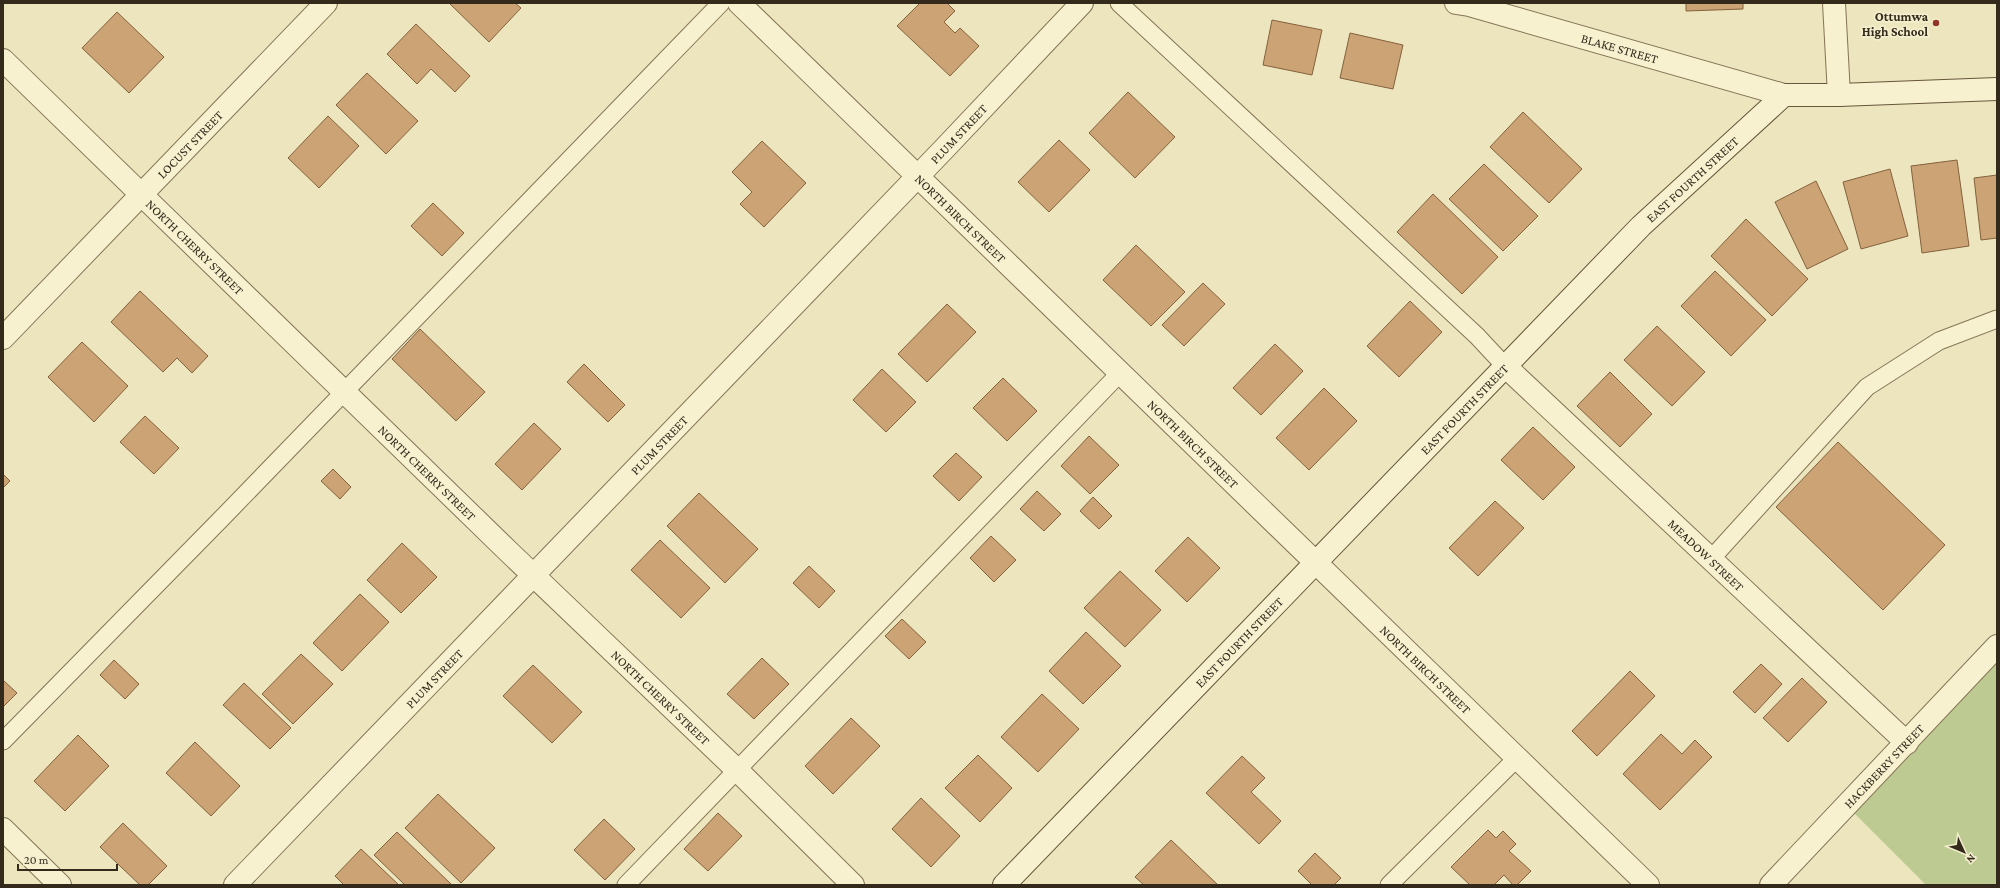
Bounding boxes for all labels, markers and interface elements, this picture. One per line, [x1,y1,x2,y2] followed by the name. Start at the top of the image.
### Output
[1862,9,1929,39] place label: Ottumwa High School
[1931,18,1941,28] marker: Ottumwa High School
[1580,30,1660,66] street label: BLAKE STREET
[927,101,990,166] street label: PLUM STREET
[154,107,226,181] street label: LOCUST STREET
[1643,133,1742,225] street label: EAST FOURTH STREET
[912,171,1009,266] street label: NORTH BIRCH STREET
[143,196,247,298] street label: NORTH CHERRY STREET
[1417,361,1511,457] street label: EAST FOURTH STREET
[1145,396,1242,491] street label: NORTH BIRCH STREET
[627,412,691,478] street label: PLUM STREET
[375,422,479,524] street label: NORTH CHERRY STREET
[1665,516,1747,594] street label: MEADOW STREET
[1192,594,1286,690] street label: EAST FOURTH STREET
[1377,622,1474,717] street label: NORTH BIRCH STREET
[402,646,466,711] street label: PLUM STREET
[609,647,713,748] street label: NORTH CHERRY STREET
[1840,721,1927,811] street label: HACKBERRY STREET
[1944,832,1984,872] north arrow
[18,846,117,872] scale bar
[1964,852,1978,866] text: N
[24,853,49,867] text: 20 m

